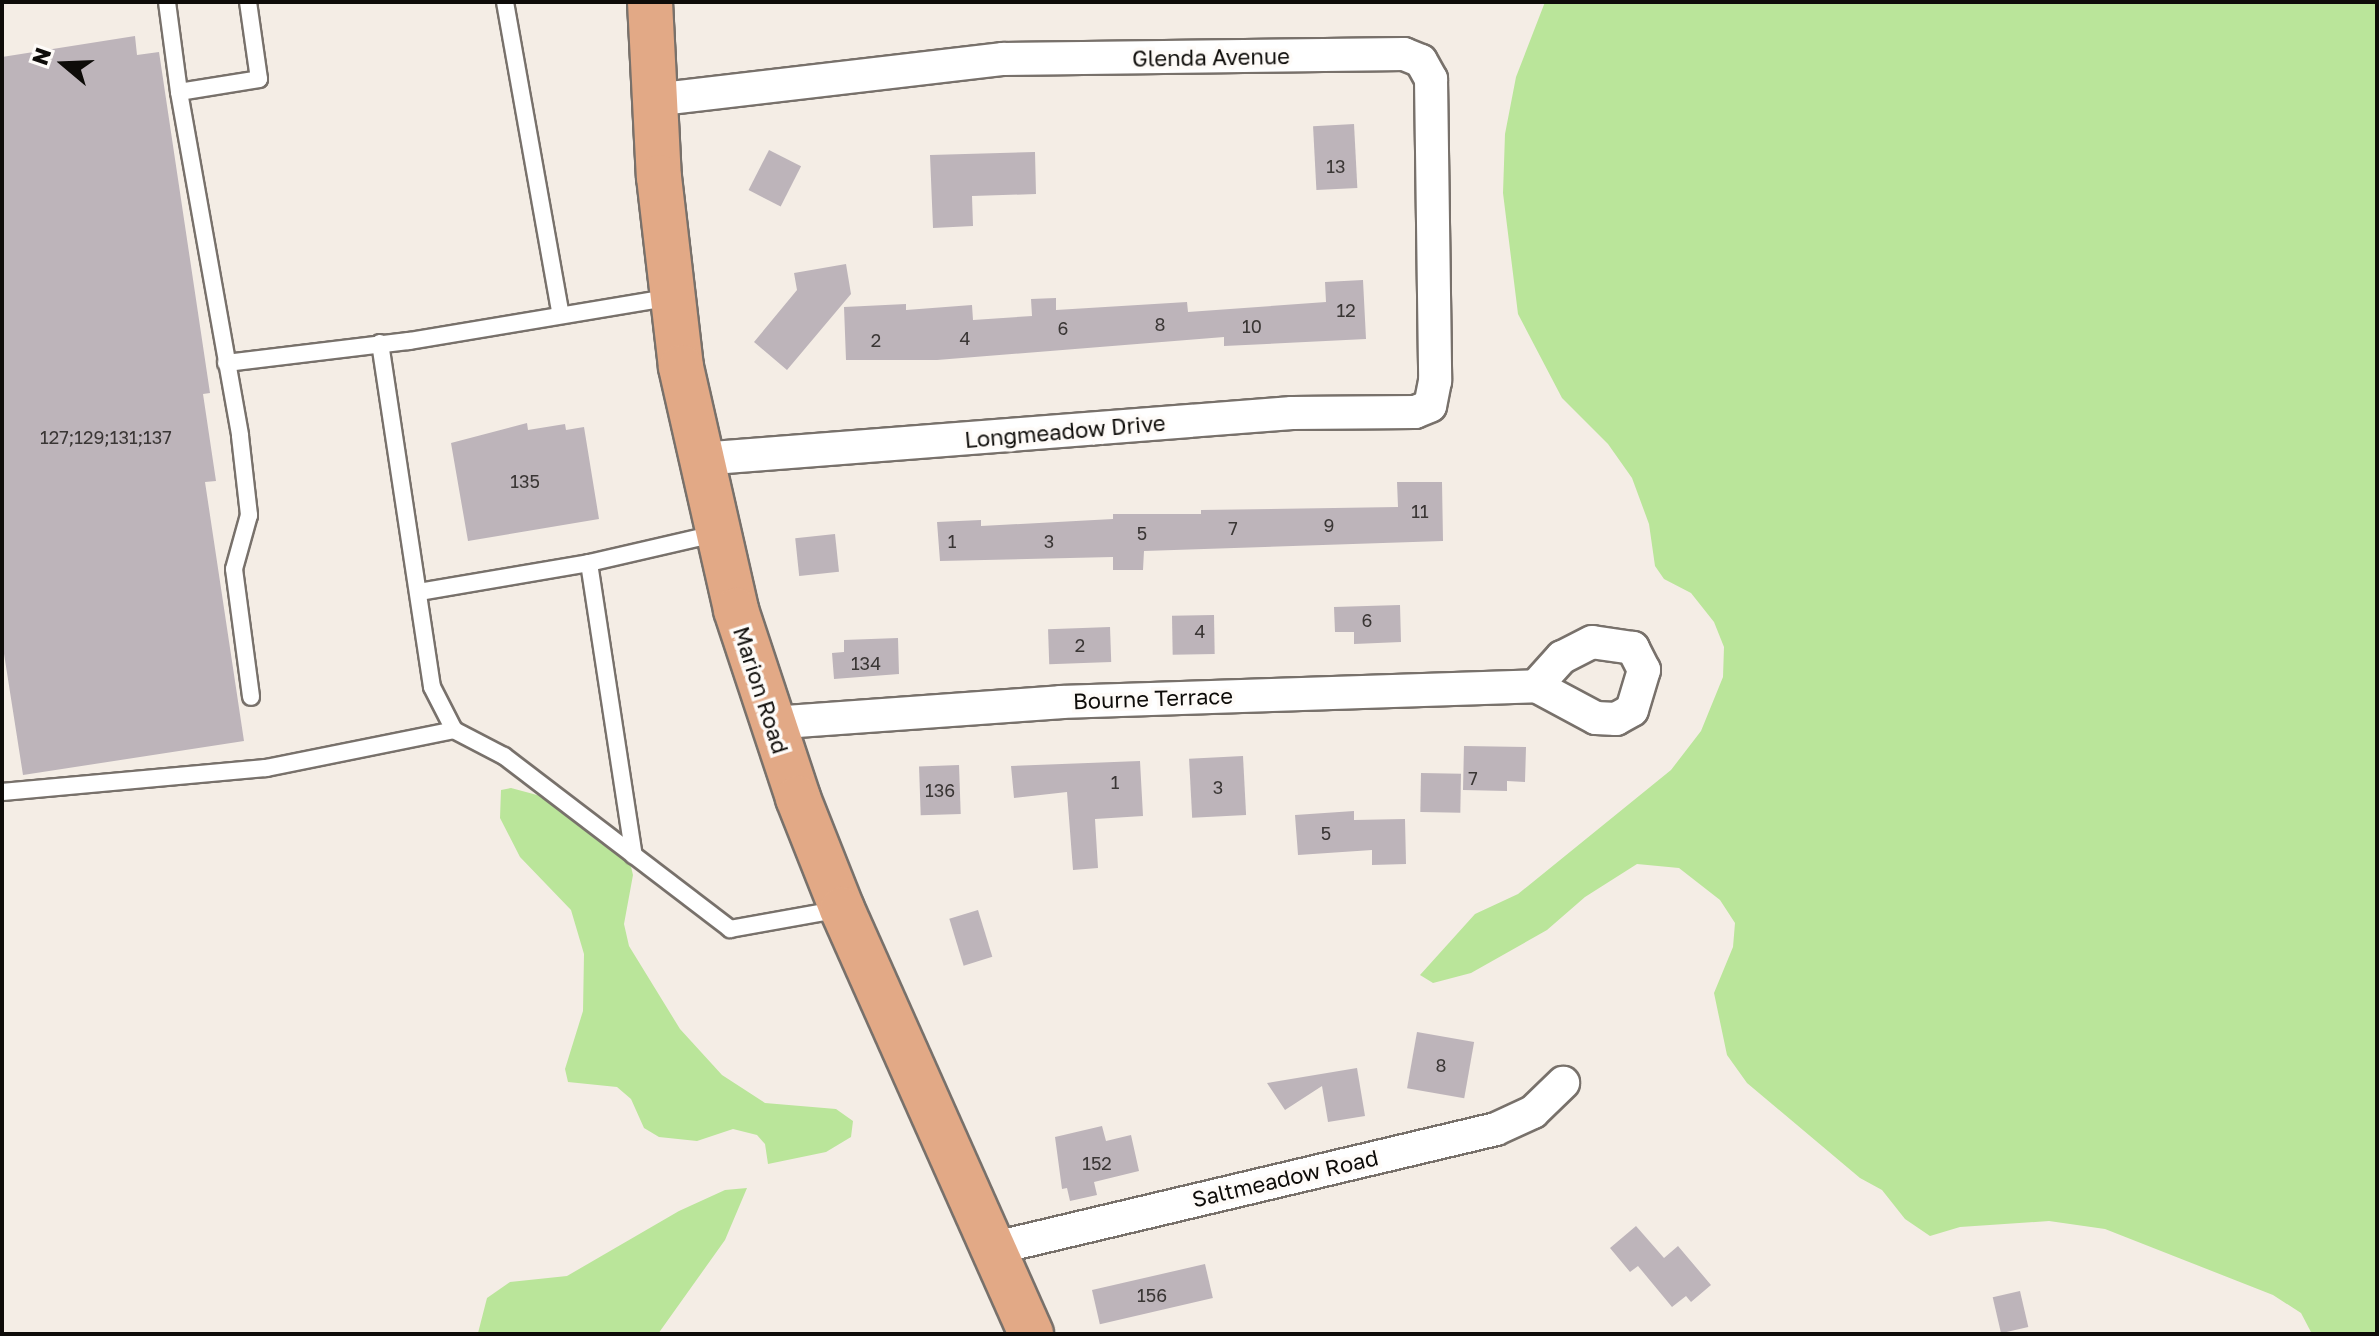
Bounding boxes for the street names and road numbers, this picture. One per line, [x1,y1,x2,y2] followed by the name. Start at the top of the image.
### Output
[1132,42,1290,72] street label: Glenda Avenue
[963,409,1167,453] street label: Longmeadow Drive
[728,623,794,757] street label: Marion Road
[1073,682,1233,714] street label: Bourne Terrace
[1189,1144,1381,1212] street label: Saltmeadow Road

